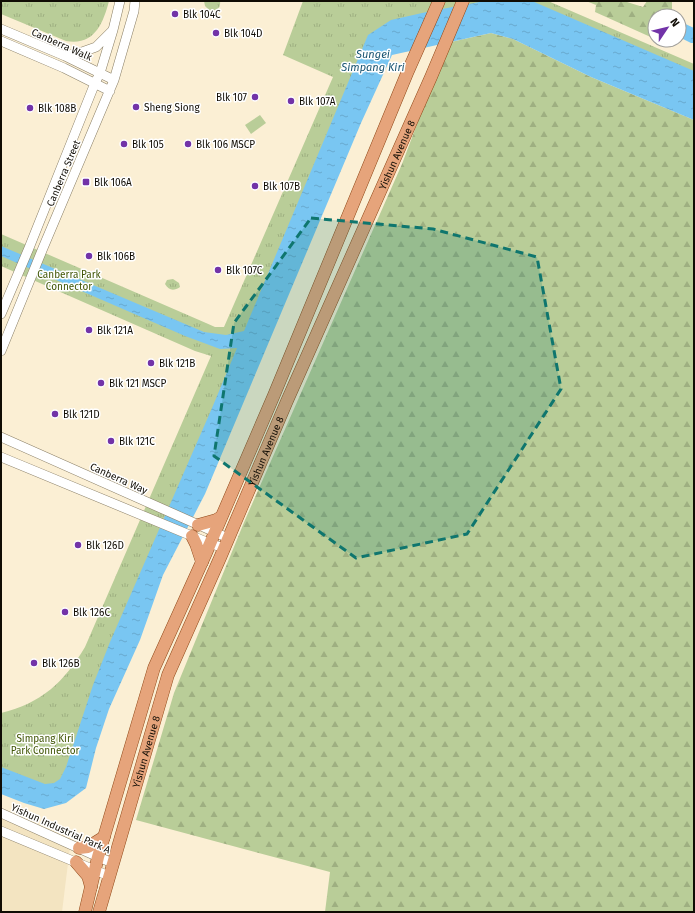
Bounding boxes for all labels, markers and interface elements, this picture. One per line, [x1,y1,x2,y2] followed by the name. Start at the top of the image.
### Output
[647,8,687,48] north arrow
[170,9,180,19] marker: Blk 104C
[183,9,221,21] place label: Blk 104C
[667,16,682,29] text: N
[29,26,95,64] street label: Canberra Walk
[211,28,221,38] marker: Blk 104D
[224,28,262,40] place label: Blk 104D
[340,48,405,74] water label: Sungei Simpang Kiri
[216,92,248,104] place label: Blk 107
[250,92,260,102] marker: Blk 107
[286,96,296,106] marker: Blk 107A
[299,96,336,108] place label: Blk 107A
[131,102,141,112] marker: Sheng Siong
[144,102,200,114] place label: Sheng Siong
[25,103,35,113] marker: Blk 108B
[38,103,76,115] place label: Blk 108B
[377,118,418,192] street label: Yishun Avenue 8
[45,138,83,208] street label: Canberra Street
[119,139,129,149] marker: Blk 105
[132,139,164,151] place label: Blk 105
[183,139,193,149] marker: Blk 106 MSCP
[196,139,255,151] place label: Blk 106 MSCP
[81,177,91,187] marker: Blk 106A
[94,177,132,189] place label: Blk 106A
[250,181,260,191] marker: Blk 107B
[263,181,300,193] place label: Blk 107B
[84,251,94,261] marker: Blk 106B
[97,251,135,263] place label: Blk 106B
[213,265,223,275] marker: Blk 107C
[226,265,263,277] place label: Blk 107C
[37,269,102,293] park label: Canberra Park Connector
[84,325,94,335] marker: Blk 121A
[97,325,133,337] place label: Blk 121A
[146,358,156,368] marker: Blk 121B
[159,358,195,370] place label: Blk 121B
[96,378,106,388] marker: Blk 121 MSCP
[109,378,166,390] place label: Blk 121 MSCP
[50,409,60,419] marker: Blk 121D
[63,409,100,421] place label: Blk 121D
[246,414,287,488] street label: Yishun Avenue 8
[106,436,116,446] marker: Blk 121C
[119,436,155,448] place label: Blk 121C
[88,461,149,497] street label: Canberra Way
[73,540,83,550] marker: Blk 126D
[86,540,124,552] place label: Blk 126D
[60,607,70,617] marker: Blk 126C
[73,607,110,619] place label: Blk 126C
[29,658,39,668] marker: Blk 126B
[42,658,79,670] place label: Blk 126B
[130,714,163,789] street label: Yishun Avenue 8
[11,733,79,757] park label: Simpang Kiri Park Connector
[9,802,112,856] street label: Yishun Industrial Park A

